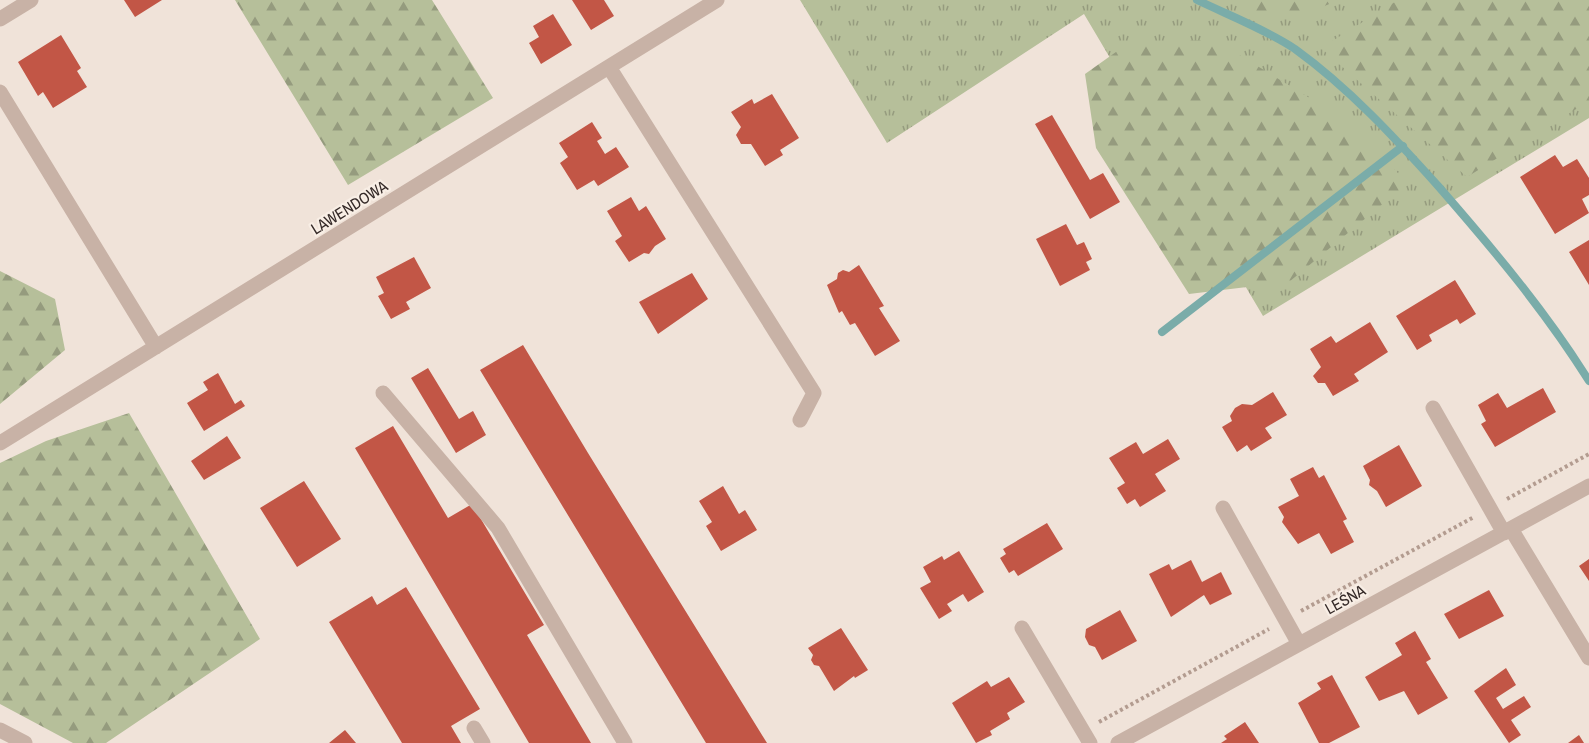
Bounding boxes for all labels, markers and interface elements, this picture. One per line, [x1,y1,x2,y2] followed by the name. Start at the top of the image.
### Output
[306,175,392,239] street label: LAWENDOWA
[1321,579,1369,619] street label: LEŚNA

